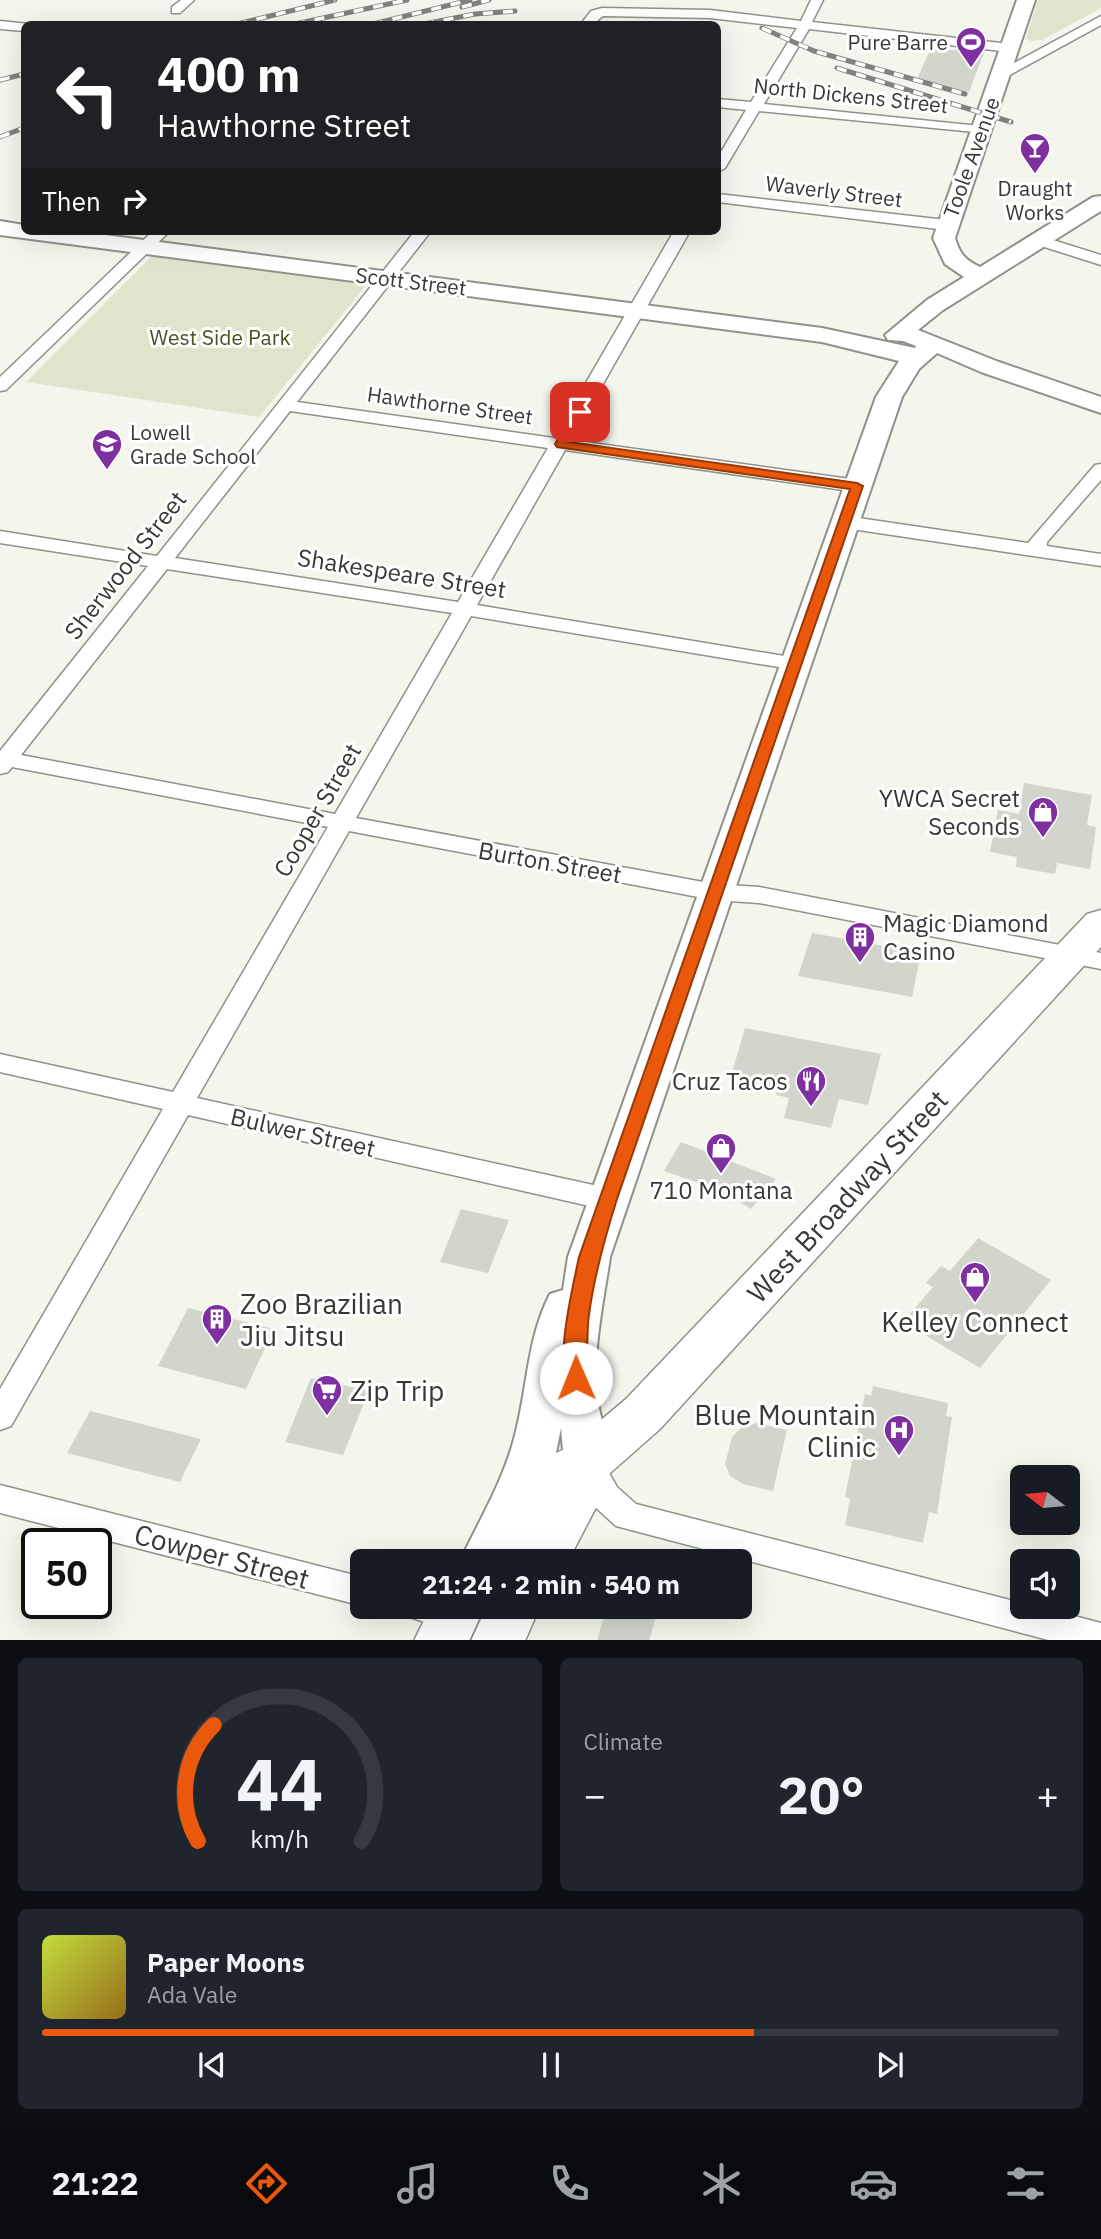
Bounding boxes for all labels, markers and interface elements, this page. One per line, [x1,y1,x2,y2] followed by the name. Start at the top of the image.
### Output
[954,25,988,69] sports icon: Pure Barre
[847,28,948,56] place label: Pure Barre
[157,42,301,105] text: 400 m
[42,49,133,140] icon: left
[752,71,950,119] street label: North Dickens Street
[936,93,1006,221] street label: Toole Avenue
[157,104,411,146] text: Hawthorne Street
[1018,131,1052,175] bar icon: Draught Works
[764,169,904,213] street label: Waverly Street
[997,174,1073,226] place label: Draught Works
[115,182,153,220] icon: right
[42,184,101,218] text: Then
[354,260,468,302] street label: Scott Street
[150,323,290,351] park label: West Side Park
[365,380,535,430] street label: Hawthorne Street
[550,382,610,442] pin
[561,393,599,431] icon: arrive
[130,418,256,470] place label: Lowell Grade School
[90,427,124,471] school or university icon: Lowell Grade School
[57,484,193,646] street label: Sherwood Street
[295,541,509,605] street label: Shakespeare Street
[266,737,368,883] street label: Cooper Street
[879,782,1020,842] place label: YWCA Secret Seconds
[1026,795,1060,839] shop icon: YWCA Secret Seconds
[476,834,624,890] street label: Burton Street
[883,907,1049,967] place label: Magic Diamond Casino
[843,920,877,964] building icon: Magic Diamond Casino
[794,1064,828,1108] restaurant icon: Cruz Tacos
[672,1065,788,1097] place label: Cruz Tacos
[738,1082,956,1310] street label: West Broadway Street
[228,1100,378,1164] street label: Bulwer Street
[704,1131,738,1175] shop icon: 710 Montana
[649,1174,793,1206] place label: 710 Montana
[958,1260,992,1304] shop icon: Kelley Connect
[240,1285,403,1354] place label: Zoo Brazilian Jiu Jitsu
[200,1302,234,1346] building icon: Zoo Brazilian Jiu Jitsu
[881,1303,1069,1340] place label: Kelley Connect
[539,1341,613,1415] position arrow
[350,1372,444,1409] place label: Zip Trip
[310,1373,344,1417] supermarket icon: Zip Trip
[694,1396,876,1465] place label: Blue Mountain Clinic
[882,1413,916,1457] hospital icon: Blue Mountain Clinic
[1010,1465,1080,1535] north arrow
[1010,1465,1080,1619] map controls
[130,1515,314,1597] street label: Cowper Street
[21,1528,112,1619] speed limit sign: 50
[1010,1549,1080,1619] button: sound
[422,1567,680,1601] text: 21:24 · 2 min · 540 m
[584,1726,663,1756] text: Climate
[236,1736,323,1831] text: 44
[778,1761,865,1828] text: 20°
[584,1770,606,1819] text: −
[1036,1770,1059,1819] text: +
[250,1821,309,1854] text: km/h
[147,1945,305,1979] text: Paper Moons
[147,1979,237,2009] text: Ada Vale
[193,2046,231,2084] icon: previous
[532,2046,570,2084] icon: pause
[871,2046,909,2084] icon: next
[242,2159,291,2208] icon: directions
[393,2159,442,2208] icon: music
[545,2159,594,2208] icon: phone
[697,2159,746,2208] icon: climate
[849,2159,898,2208] icon: car
[1001,2159,1050,2208] icon: filters
[51,2162,139,2204] text: 21:22

